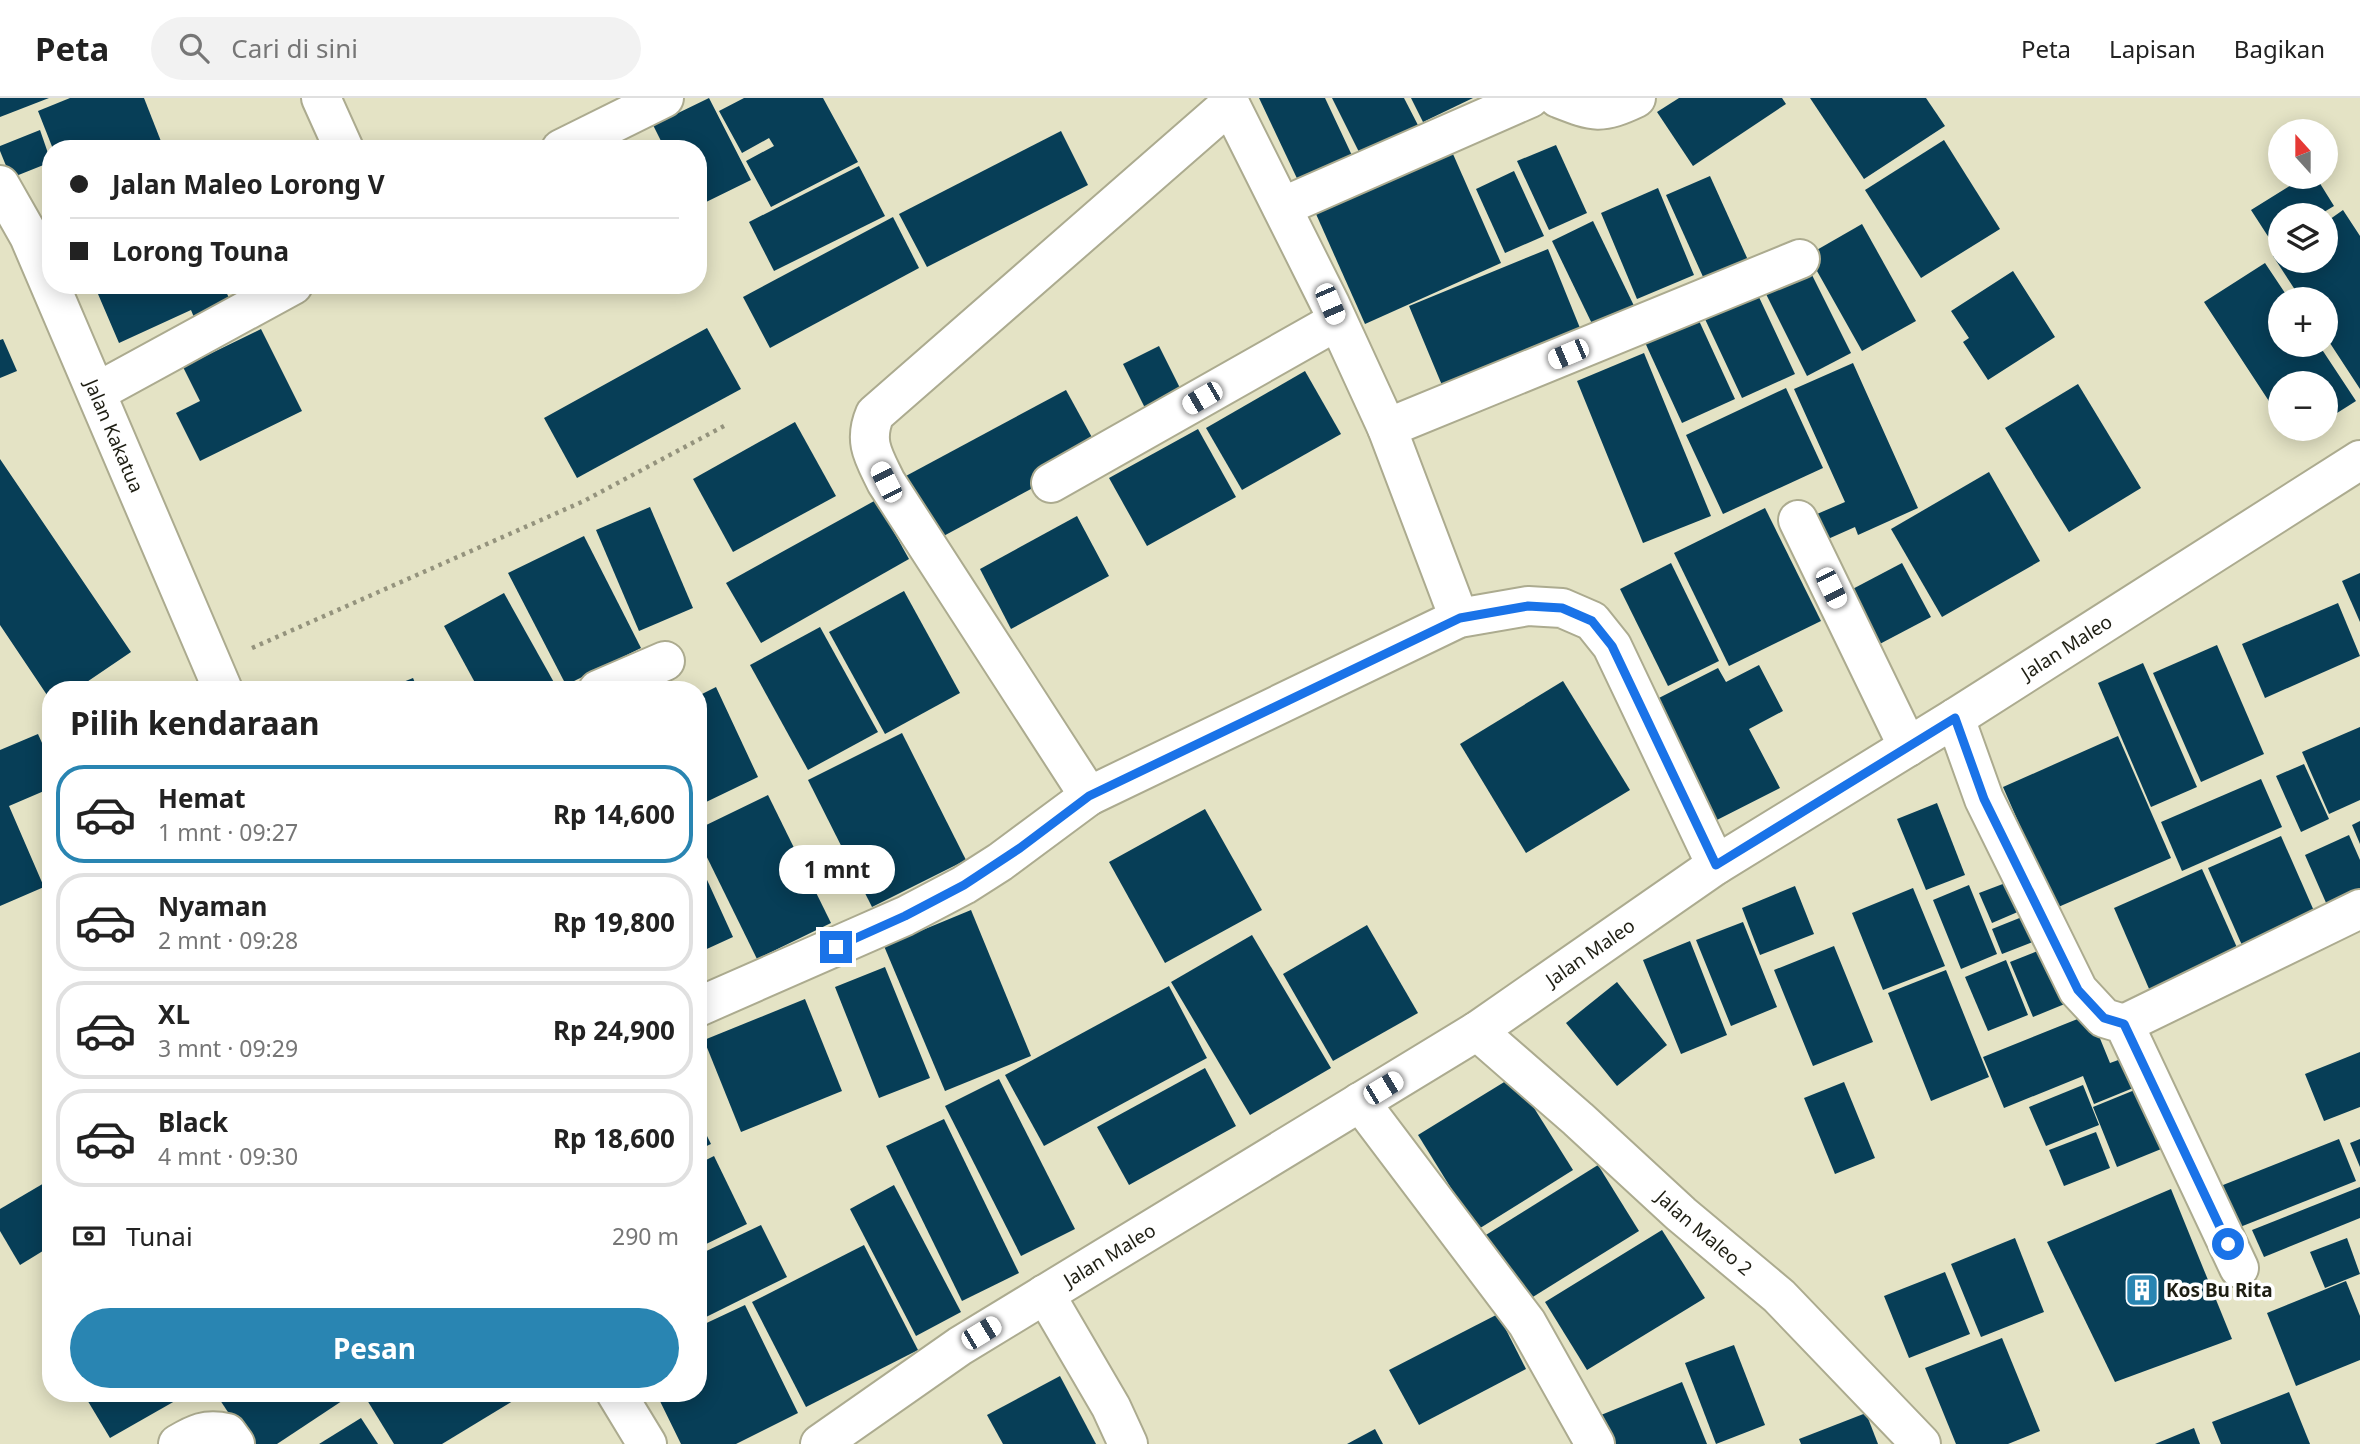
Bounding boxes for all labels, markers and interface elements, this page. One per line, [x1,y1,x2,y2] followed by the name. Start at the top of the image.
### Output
[151,17,641,80] search box
[35,26,109,71] text: Peta
[175,29,213,67] icon: search
[231,30,358,66] text: Cari di sini
[2021,32,2071,65] text: Peta
[2109,32,2196,65] text: Lapisan
[2234,32,2325,65] text: Bagikan
[2268,119,2338,189] north arrow
[2268,119,2338,441] map controls
[112,166,385,202] text: Jalan Maleo Lorong V
[2268,203,2338,273] button: layers
[112,233,289,269] text: Lorong Touna
[1313,281,1348,327] car
[2268,287,2338,357] button: +
[1545,336,1592,372] car
[2268,371,2338,441] button: −
[78,373,150,496] street label: Jalan Kakatua
[1179,378,1226,418] car
[868,459,905,505] car
[1813,565,1850,611] car
[2014,608,2117,687] street label: Jalan Maleo
[70,701,320,744] text: Pilih kendaraan
[158,780,246,816] text: Hemat
[74,783,137,846] icon: car
[553,796,675,832] text: Rp 14,600
[158,816,298,848] text: 1 mnt · 09:27
[778,846,894,894] callout: 1 mnt
[804,853,870,885] text: 1 mnt
[158,888,267,924] text: Nyaman
[74,891,137,954] icon: car
[553,904,675,940] text: Rp 19,800
[1539,912,1640,994] street label: Jalan Maleo
[158,924,298,956] text: 2 mnt · 09:28
[820,931,852,963] route end
[158,996,190,1032] text: XL
[74,999,137,1062] icon: car
[553,1012,675,1048] text: Rp 24,900
[158,1032,298,1064] text: 3 mnt · 09:29
[1360,1068,1407,1108] car
[158,1104,228,1140] text: Black
[74,1107,137,1170] icon: car
[553,1120,675,1156] text: Rp 18,600
[158,1140,298,1172] text: 4 mnt · 09:30
[1649,1183,1758,1281] street label: Jalan Maleo 2
[70,1217,108,1255] icon: cash
[1057,1217,1160,1294] street label: Jalan Maleo
[126,1218,193,1254] text: Tunai
[612,1220,679,1252] text: 290 m
[2212,1228,2244,1260] route start
[2123,1271,2161,1309] building icon: Kos Bu Rita
[2166,1277,2273,1303] place label: Kos Bu Rita
[70,1308,679,1388] button: Pesan
[958,1313,1005,1353] car

